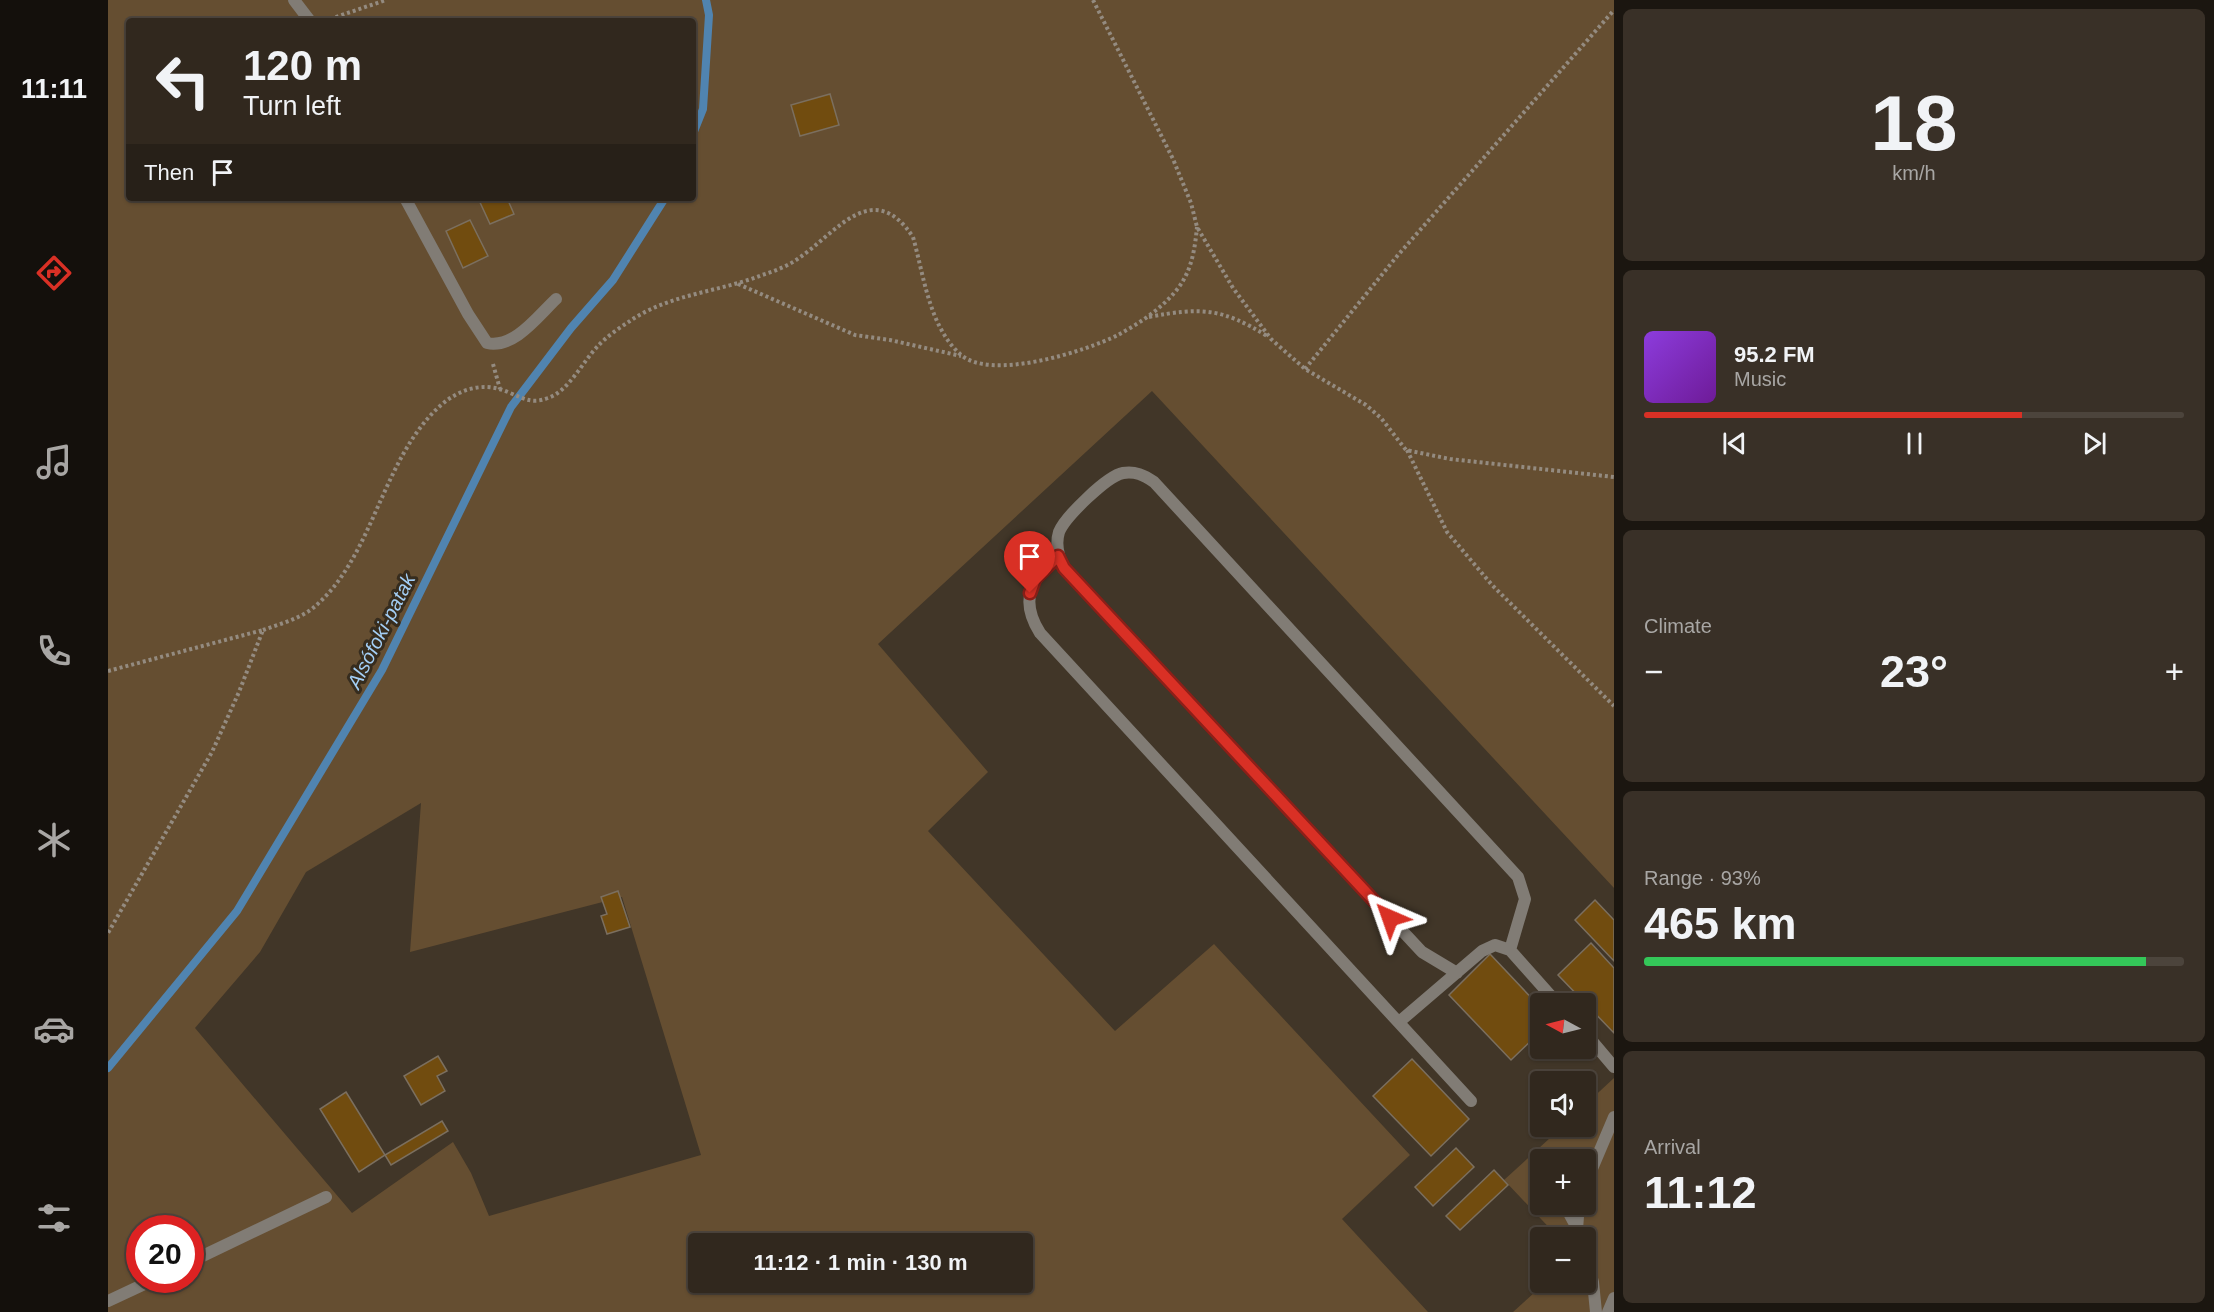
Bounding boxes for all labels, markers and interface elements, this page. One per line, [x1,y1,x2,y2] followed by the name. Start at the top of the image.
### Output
[144,42,222,120] icon: left
[243,42,362,89] text: 120 m
[21,74,87,104] text: 11:11
[1871,79,1957,167] text: 18
[243,91,341,121] text: Turn left
[206,156,239,189] icon: arrive
[144,160,194,185] text: Then
[1892,162,1936,184] text: km/h
[33,252,75,294] icon: directions
[1734,342,1815,367] text: 95.2 FM
[1734,368,1786,390] text: Music
[1718,427,1751,460] icon: previous
[1898,427,1931,460] icon: pause
[2078,427,2111,460] icon: next
[33,441,75,483] icon: music
[1004,531,1055,593] pin
[1013,540,1046,573] icon: arrive
[342,569,420,693] water label: Alsófoki-patak
[1644,615,1712,637] text: Climate
[33,630,75,672] icon: phone
[1880,646,1948,697] text: 23°
[1644,653,1663,690] text: −
[2165,653,2184,690] text: +
[33,819,75,861] icon: climate
[1644,867,1761,889] text: Range · 93%
[1358,886,1422,950] position arrow
[1644,898,1797,949] text: 465 km
[1530,993,1596,1059] north arrow
[1530,993,1596,1293] map controls
[33,1008,75,1050] icon: car
[1530,1071,1596,1137] button: sound
[1644,1136,1701,1158] text: Arrival
[1530,1149,1596,1215] button: +
[1644,1167,1757,1218] text: 11:12
[33,1197,75,1239] icon: filters
[126,1215,204,1293] speed limit sign: 20
[1530,1227,1596,1293] button: −
[754,1250,968,1275] text: 11:12 · 1 min · 130 m

